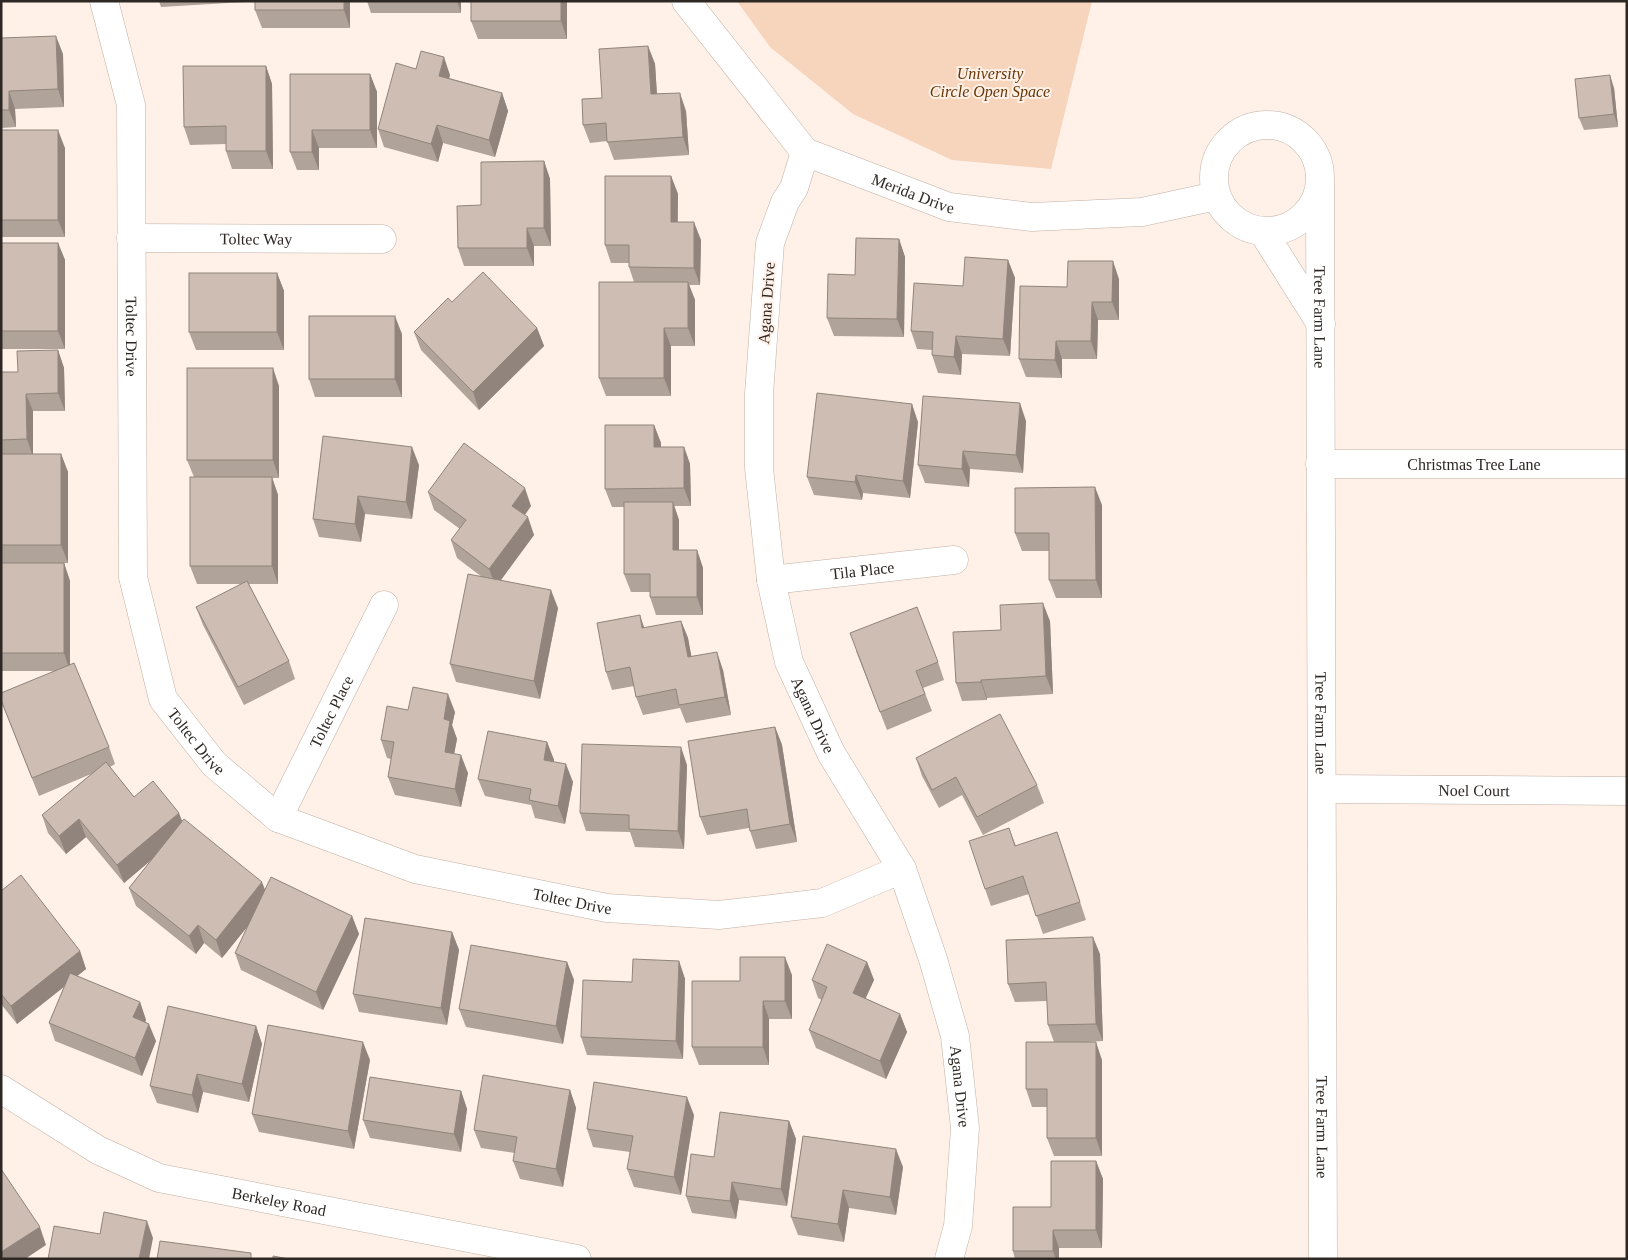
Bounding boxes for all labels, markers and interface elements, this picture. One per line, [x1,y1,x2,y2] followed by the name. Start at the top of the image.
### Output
[930,65,1050,101] park label: University Circle Open Space
[869,170,955,217] street label: Merida Drive
[220,230,292,249] street label: Toltec Way
[755,261,779,345] street label: Agana Drive
[1311,266,1329,368] street label: Tree Farm Lane
[123,296,140,377] street label: Toltec Drive
[1407,456,1541,473] street label: Christmas Tree Lane
[830,559,895,582] street label: Tila Place
[1312,672,1330,774] street label: Tree Farm Lane
[306,673,357,751] street label: Toltec Place
[788,674,838,756] street label: Agana Drive
[164,705,228,778] street label: Toltec Drive
[1438,782,1510,799] street label: Noel Court
[531,885,612,917] street label: Toltec Drive
[947,1045,973,1128] street label: Agana Drive
[1313,1076,1331,1178] street label: Tree Farm Lane
[230,1184,327,1219] street label: Berkeley Road

